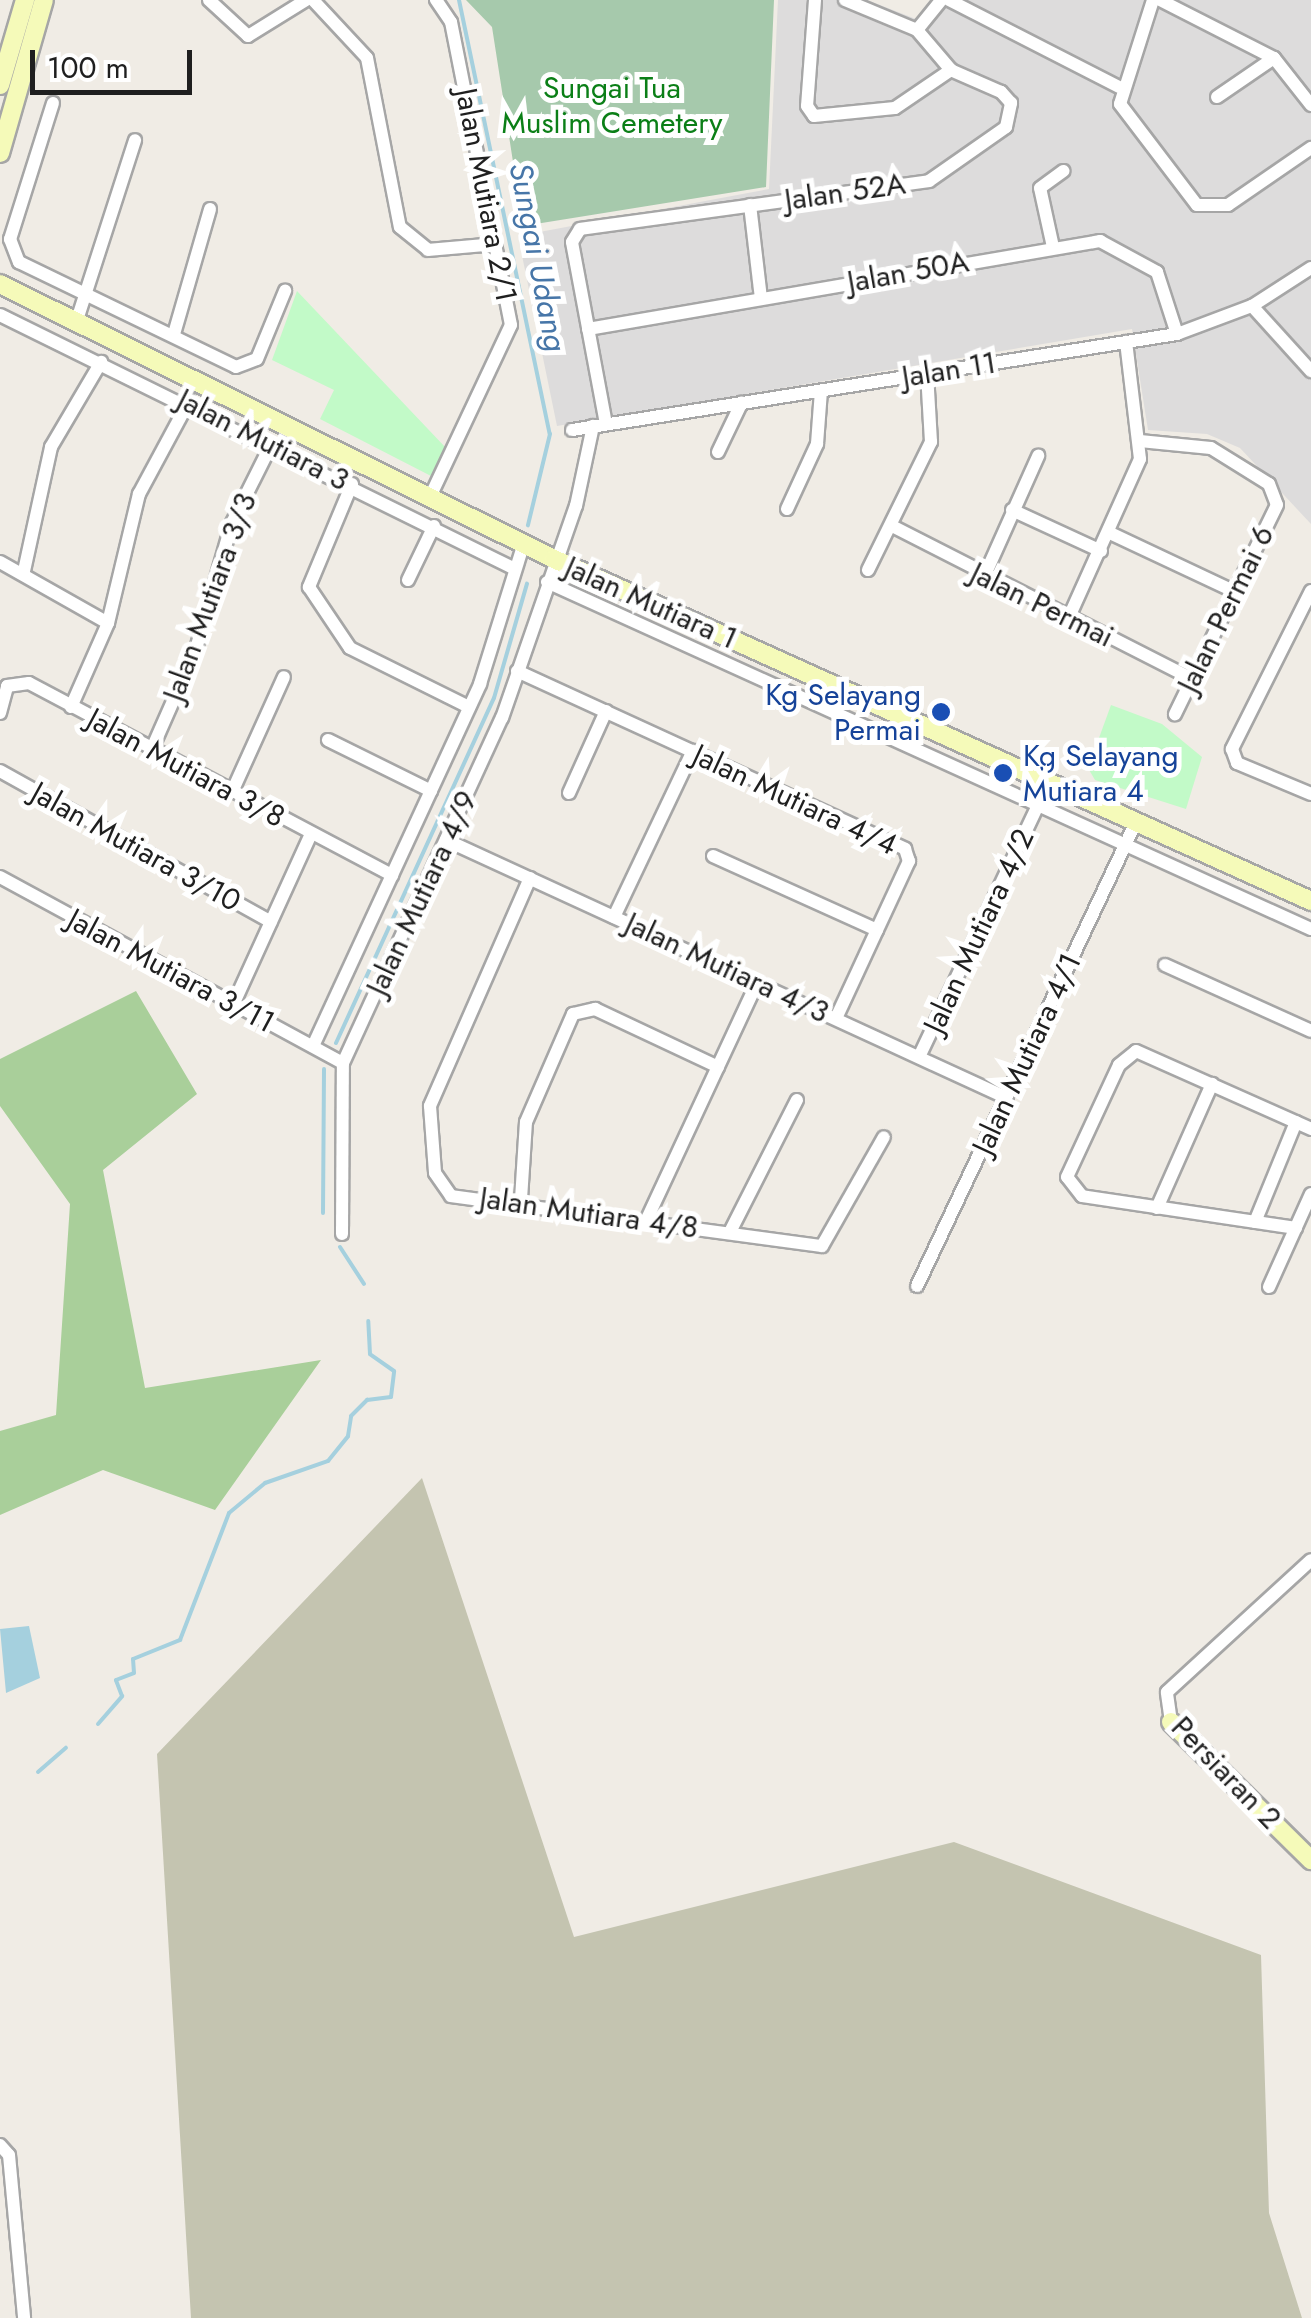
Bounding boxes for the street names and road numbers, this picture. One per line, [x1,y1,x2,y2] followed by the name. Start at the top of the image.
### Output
[448,85,524,305] street label: Jalan Mutiara 2/1
[782,166,908,218] street label: Jalan 52A
[845,244,971,300] street label: Jalan 50A
[899,345,999,395] street label: Jalan 11
[171,381,355,499] street label: Jalan Mutiara 3
[156,488,264,706] street label: Jalan Mutiara 3/3
[1170,520,1282,698] street label: Jalan Permai 6
[559,549,743,657] street label: Jalan Mutiara 1
[965,555,1119,655] street label: Jalan Permai
[81,701,291,835] street label: Jalan Mutiara 3/8
[687,737,903,863] street label: Jalan Mutiara 4/4
[25,775,247,919] street label: Jalan Mutiara 3/10
[359,785,485,1001] street label: Jalan Mutiara 4/9
[916,823,1042,1039] street label: Jalan Mutiara 4/2
[61,901,281,1041] street label: Jalan Mutiara 3/11
[620,905,834,1031] street label: Jalan Mutiara 4/3
[965,948,1089,1160] street label: Jalan Mutiara 4/1
[477,1180,701,1246] street label: Jalan Mutiara 4/8
[1164,1709,1288,1837] street label: Persiaran 2

